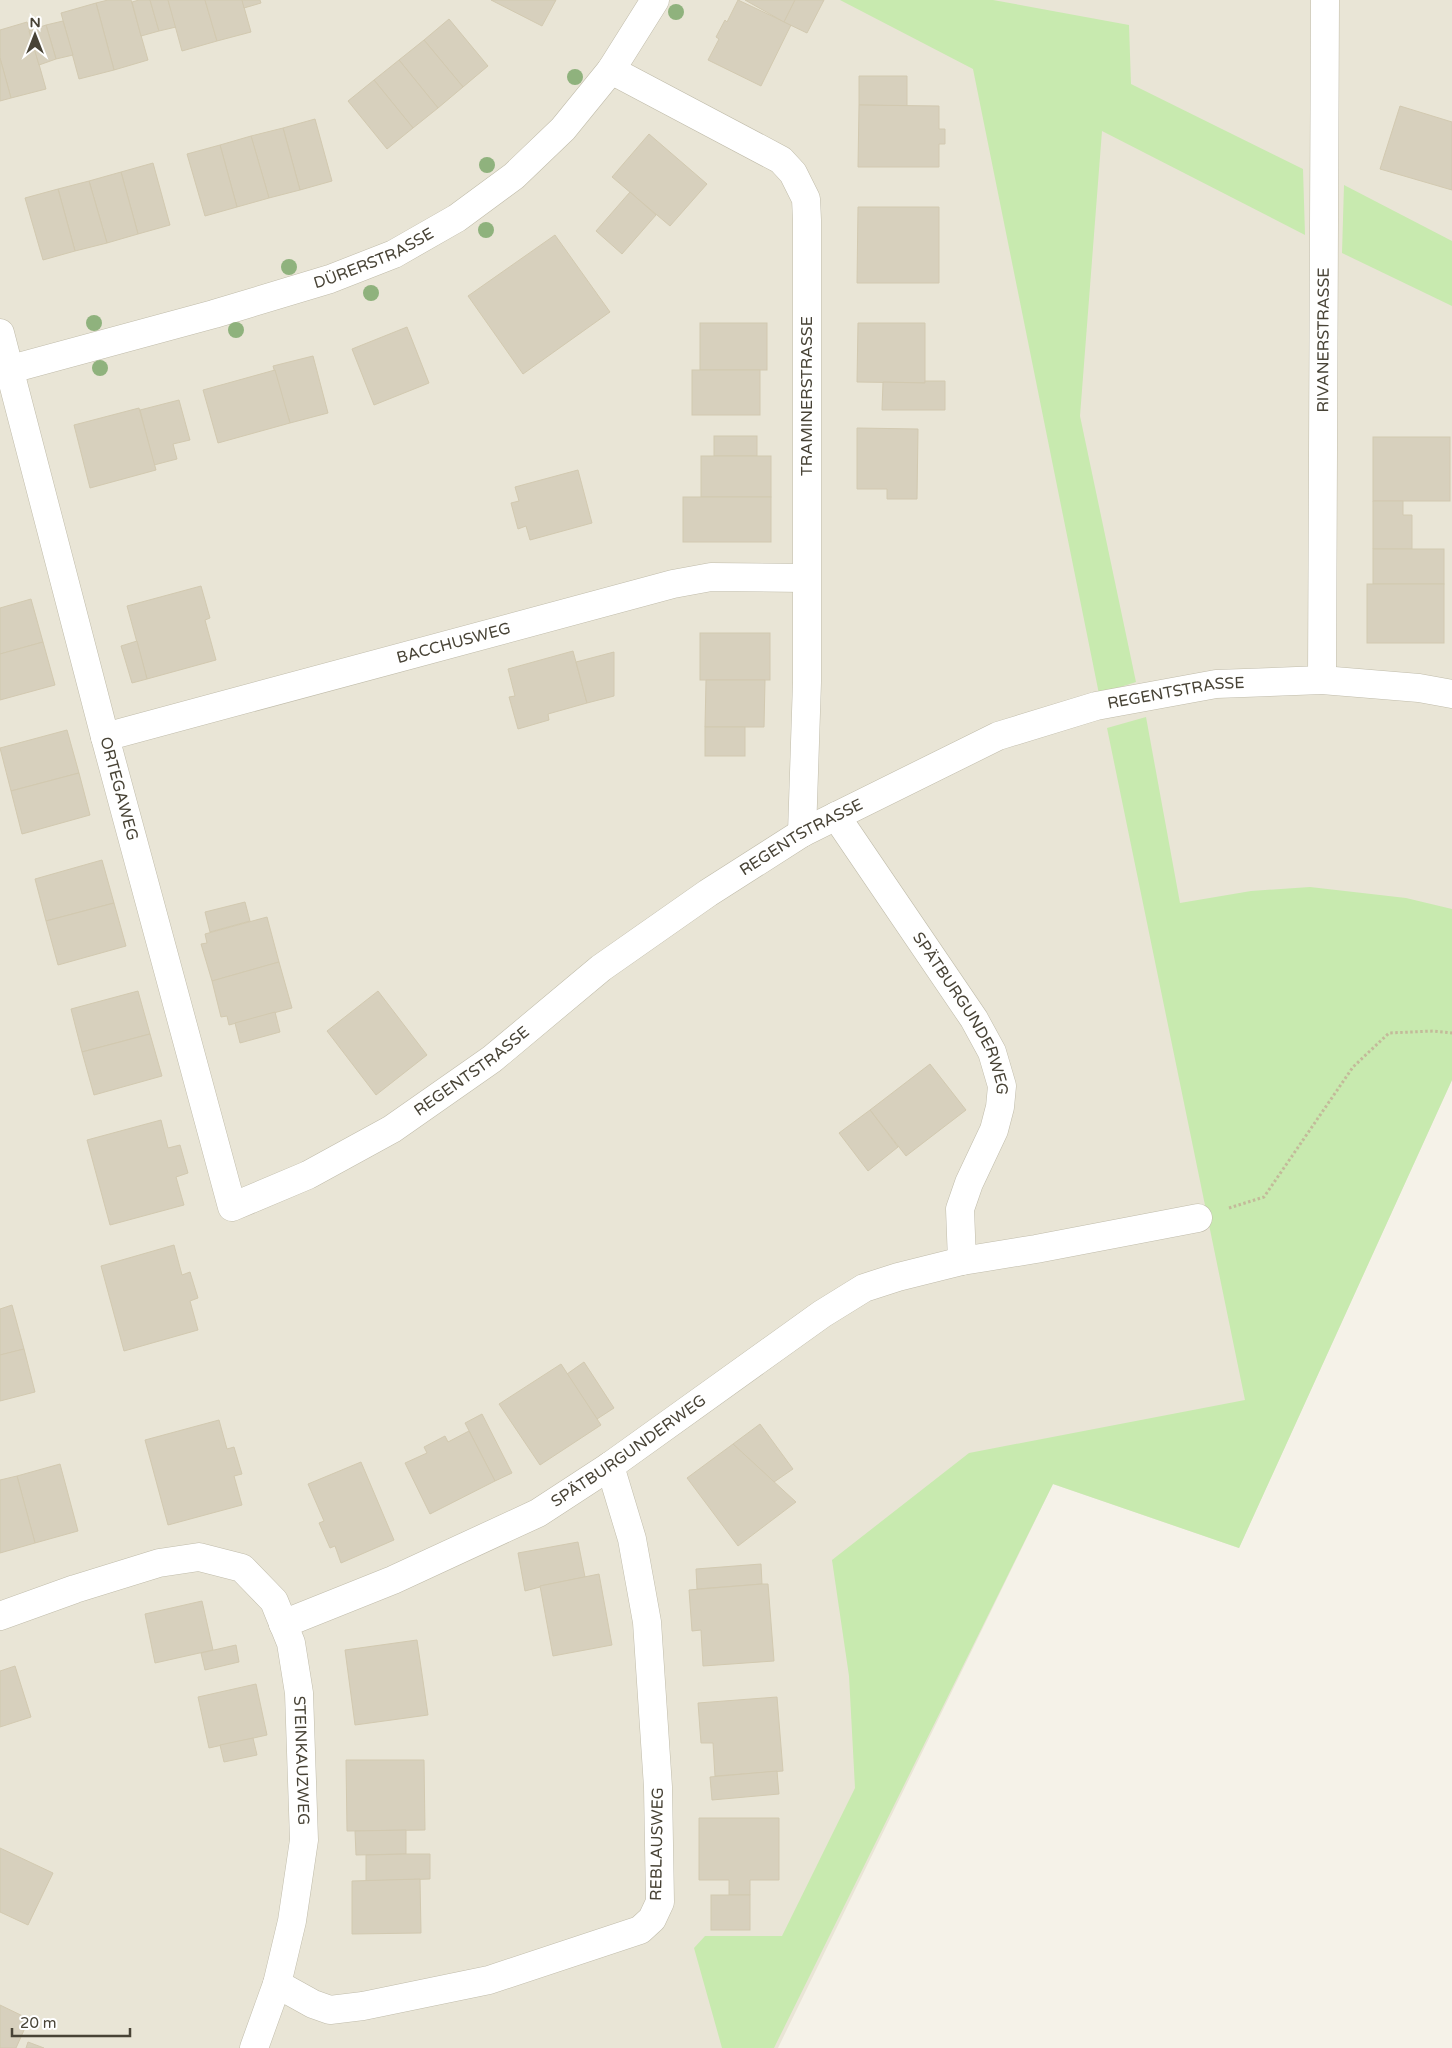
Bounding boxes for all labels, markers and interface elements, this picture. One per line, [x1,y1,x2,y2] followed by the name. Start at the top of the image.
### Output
[10,10,60,60] north arrow
[29,14,41,31] text: N
[311,223,437,293] street label: DÜRERSTRASSE
[1313,267,1334,413] street label: RIVANERSTRASSE
[797,316,817,476] street label: TRAMINERSTRASSE
[394,618,513,668] street label: BACCHUSWEG
[1106,673,1245,714] street label: REGENTSTRASSE
[95,735,143,843] street label: ORTEGAWEG
[736,794,866,880] street label: REGENTSTRASSE
[908,928,1012,1096] street label: SPÄTBURGUNDERWEG
[410,1022,534,1121] street label: REGENTSTRASSE
[547,1390,710,1512] street label: SPÄTBURGUNDERWEG
[289,1696,313,1826] street label: STEINKAUZWEG
[646,1787,668,1901] street label: REBLAUSWEG
[12,2006,130,2038] scale bar
[20,2014,57,2032] text: 20 m

